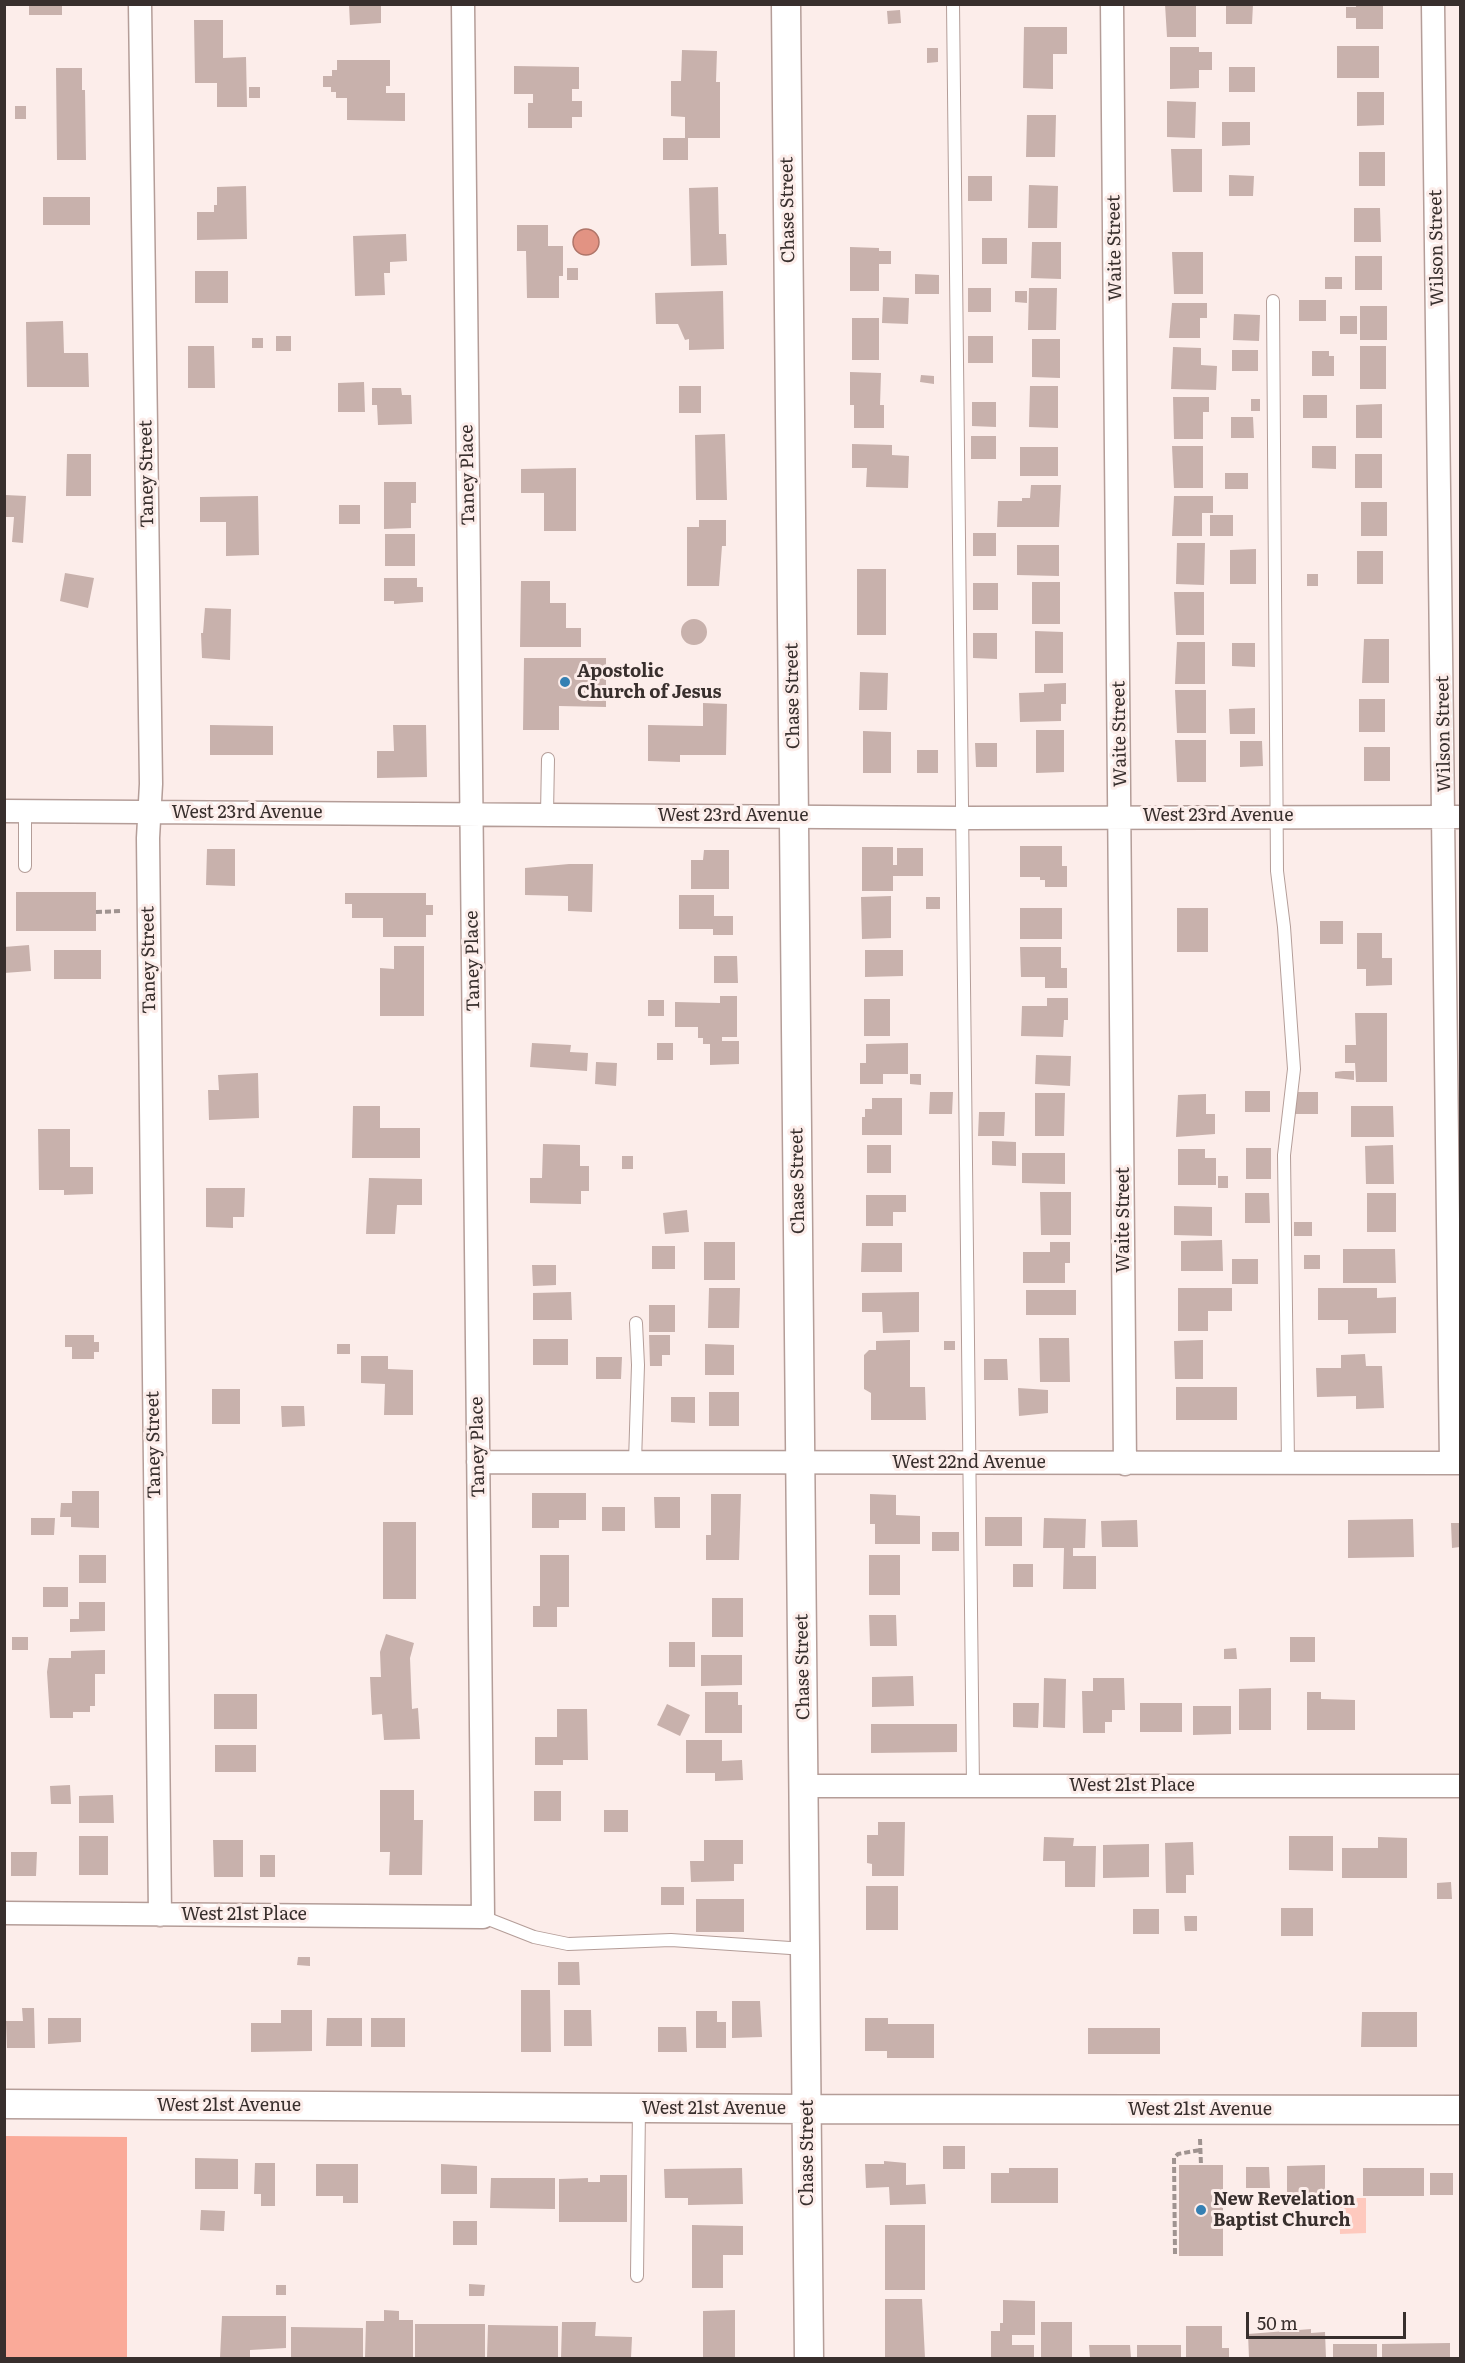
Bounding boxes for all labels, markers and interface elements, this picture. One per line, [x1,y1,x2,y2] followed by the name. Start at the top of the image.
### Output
[776,157,800,263] street label: Chase Street
[1425,189,1449,307] street label: Wilson Street
[1103,195,1127,301] street label: Waite Street
[135,420,159,528] street label: Taney Street
[456,424,480,526] street label: Taney Place
[781,643,805,749] street label: Chase Street
[577,661,722,704] place label: Apostolic Church of Jesus
[558,675,572,689] marker: Apostolic Church of Jesus
[1432,675,1456,793] street label: Wilson Street
[1108,681,1132,787] street label: Waite Street
[172,802,322,824] street label: West 23rd Avenue
[658,805,808,827] street label: West 23rd Avenue
[1143,805,1293,827] street label: West 23rd Avenue
[137,906,161,1014] street label: Taney Street
[461,910,485,1012] street label: Taney Place
[786,1128,810,1234] street label: Chase Street
[1113,1167,1135,1273] street label: Waite Street
[142,1391,166,1499] street label: Taney Street
[466,1396,490,1498] street label: Taney Place
[892,1452,1046,1474] street label: West 22nd Avenue
[791,1614,815,1720] street label: Chase Street
[1069,1775,1195,1797] street label: West 21st Place
[181,1904,307,1926] street label: West 21st Place
[157,2095,301,2117] street label: West 21st Avenue
[642,2098,786,2120] street label: West 21st Avenue
[1128,2099,1272,2121] street label: West 21st Avenue
[797,2100,819,2206] street label: Chase Street
[1213,2189,1355,2232] place label: New Revelation Baptist Church
[1194,2203,1208,2217] marker: New Revelation Baptist Church
[1249,2300,1410,2338] scale bar
[1257,2309,1298,2336] text: 50 m

